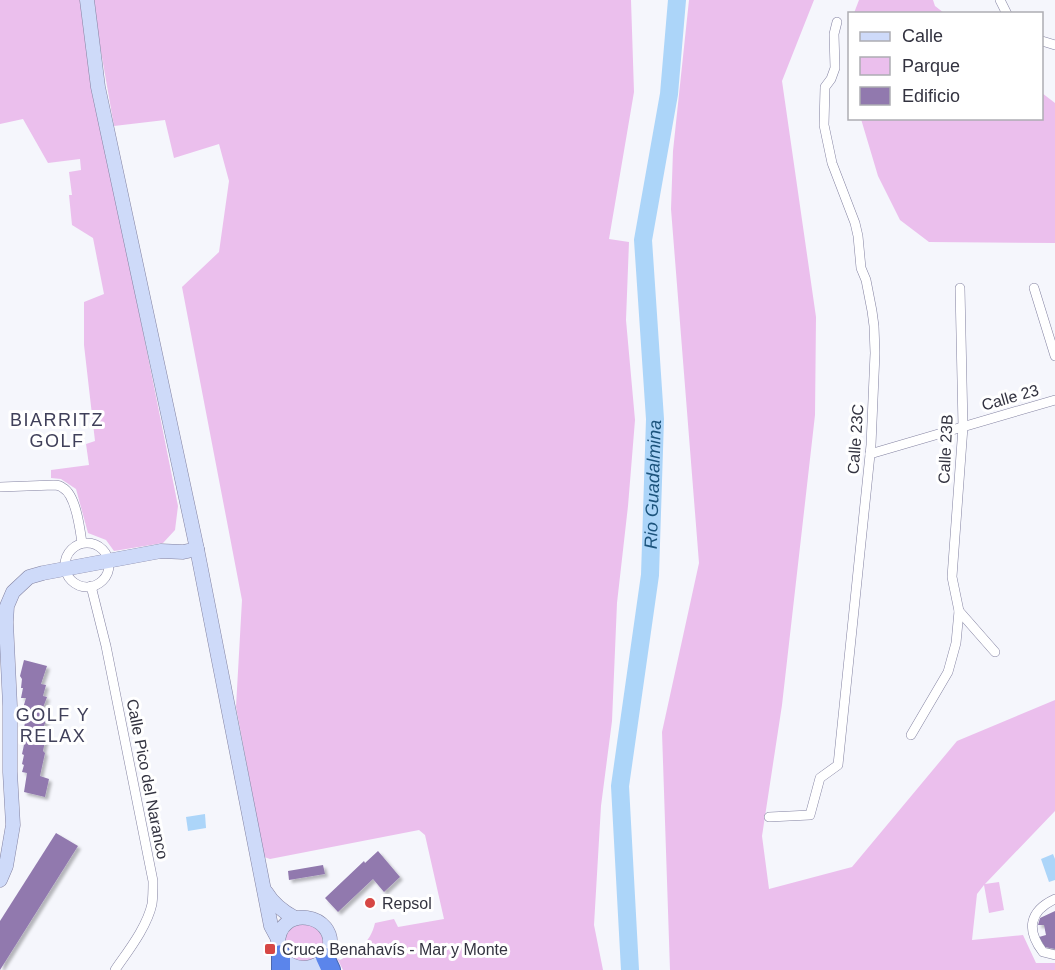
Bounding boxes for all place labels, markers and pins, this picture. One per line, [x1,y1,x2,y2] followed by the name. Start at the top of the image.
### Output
[382,895,432,912] place label: Repsol
[363,896,377,910] marker: Repsol
[282,941,508,958] place label: Cruce Benahavís - Mar y Monte
[263,942,277,956] marker: Cruce Benahavís - Mar y Monte

